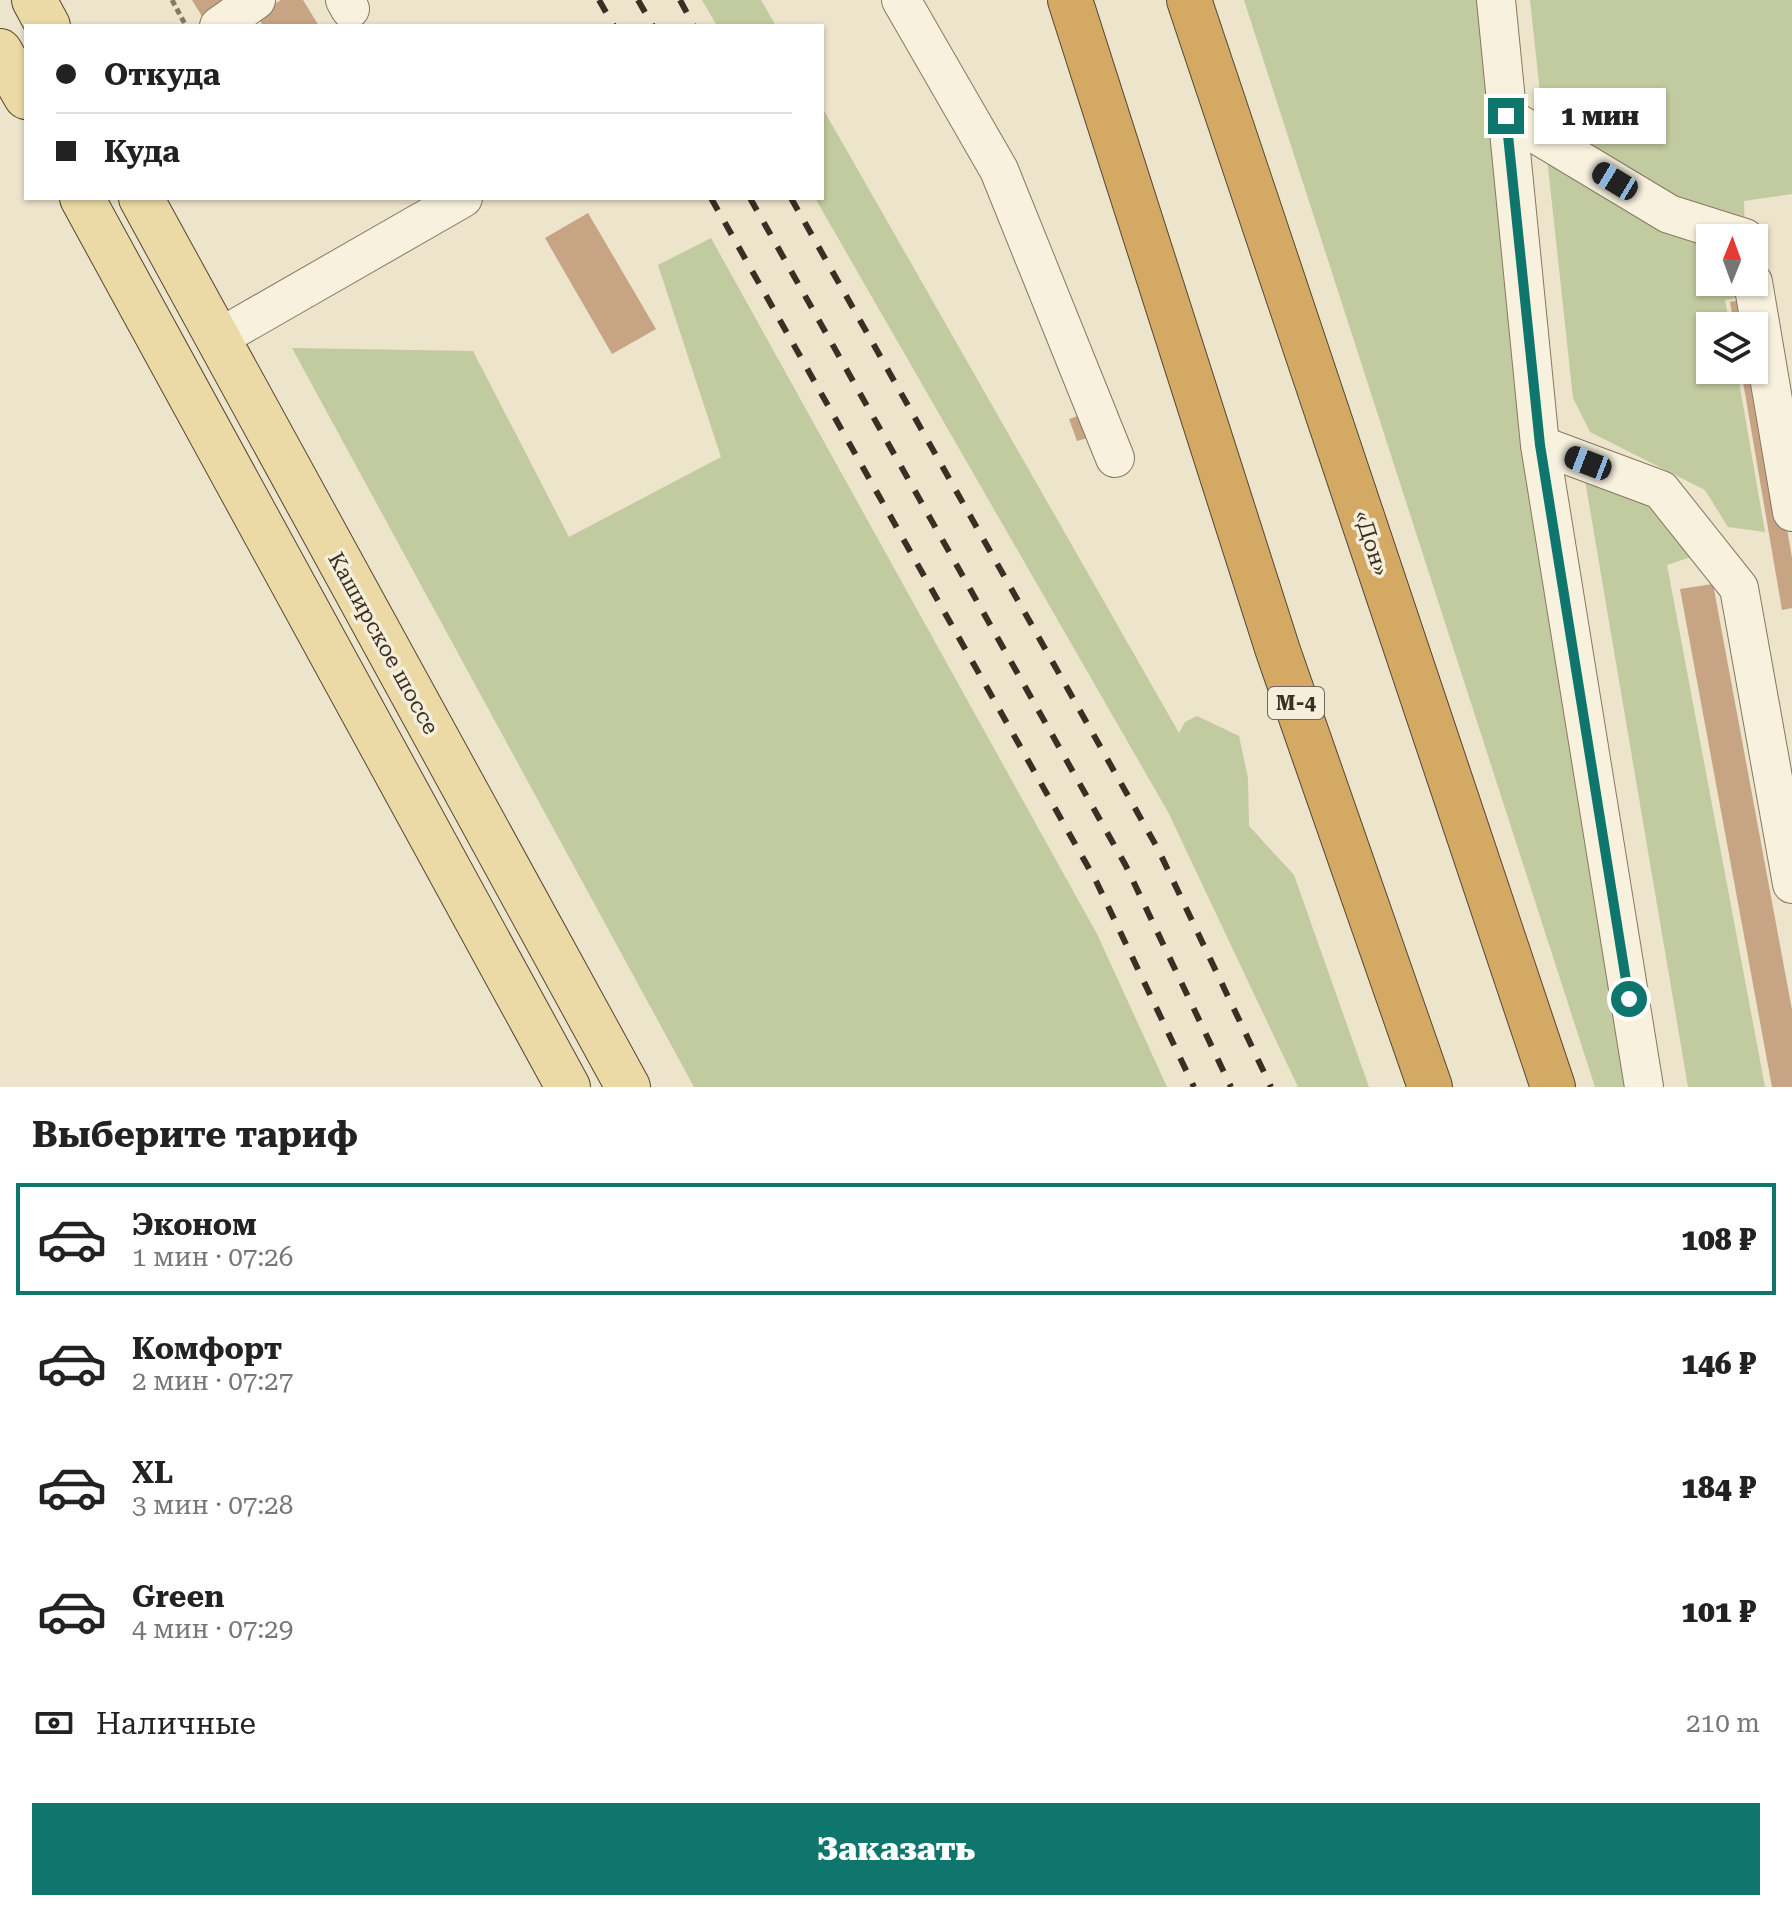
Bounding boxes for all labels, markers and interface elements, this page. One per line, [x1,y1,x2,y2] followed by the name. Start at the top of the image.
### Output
[104,57,220,92] text: Откуда
[1534,88,1666,144] callout: 1 мин
[1488,98,1524,134] route end
[1561,101,1639,131] text: 1 мин
[104,134,180,169] text: Куда
[1588,158,1642,204] car
[1696,224,1768,296] north arrow
[1696,224,1768,384] map controls
[1696,312,1768,384] button: layers
[1561,443,1615,483] car
[1349,507,1394,579] street label: «Дон»
[323,548,444,738] street label: Каширское шоссе
[1268,687,1324,719] road number: М-4
[1611,981,1647,1017] route start
[32,1114,358,1156] text: Выберите тариф
[36,1203,108,1275] icon: car
[132,1207,257,1242] text: Эконом
[1681,1222,1756,1257] text: 108 ₽
[132,1242,293,1272] text: 1 мин · 07:26
[36,1327,108,1399] icon: car
[132,1331,282,1366] text: Комфорт
[1681,1346,1756,1381] text: 146 ₽
[132,1366,293,1396] text: 2 мин · 07:27
[36,1451,108,1523] icon: car
[132,1455,173,1490] text: XL
[1681,1470,1756,1505] text: 184 ₽
[132,1490,293,1520] text: 3 мин · 07:28
[36,1575,108,1647] icon: car
[132,1579,224,1614] text: Green
[1681,1594,1756,1629] text: 101 ₽
[132,1614,293,1644] text: 4 мин · 07:29
[32,1701,76,1745] icon: cash
[96,1706,256,1741] text: Наличные
[1686,1708,1760,1738] text: 210 m
[32,1803,1760,1895] button: Заказать

